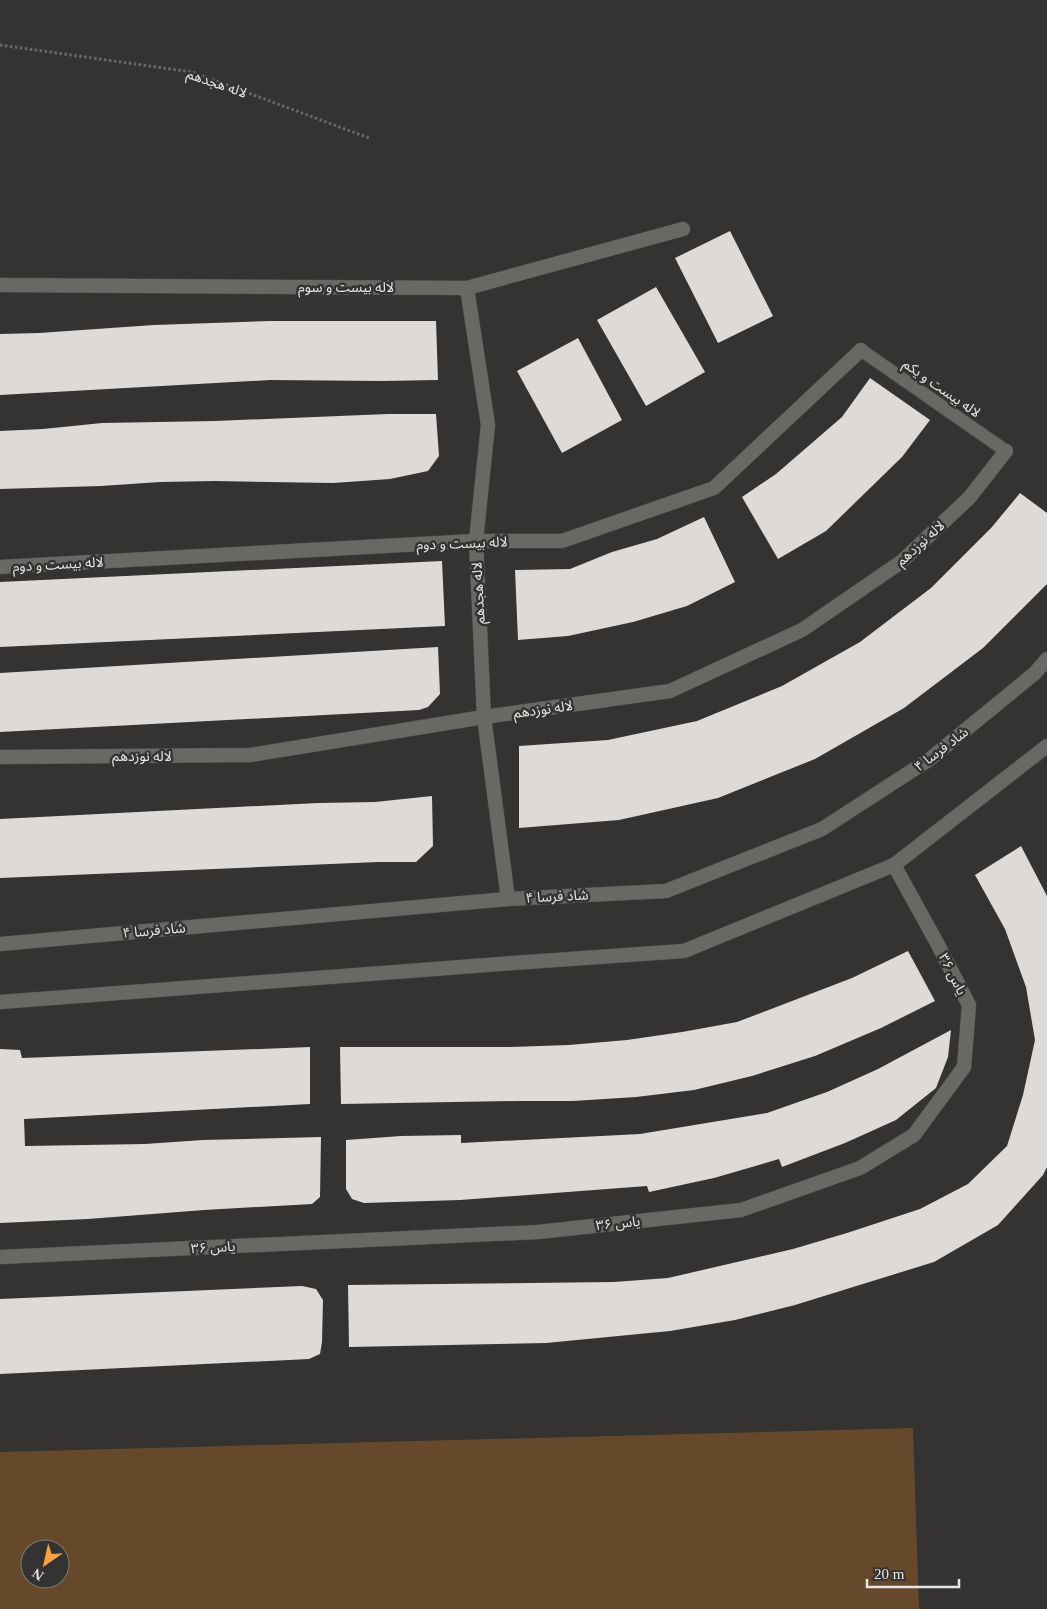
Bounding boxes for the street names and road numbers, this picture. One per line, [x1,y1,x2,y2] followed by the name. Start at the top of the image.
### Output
[184,66,249,104] street label: لاله هجدهم
[298,280,394,298] street label: لاله بیست و سوم
[899,356,983,423] street label: لاله بیست و یکم
[893,518,950,571] street label: لاله نوزدهم
[416,534,508,556] street label: لاله بیست و دوم
[12,555,104,577] street label: لاله بیست و دوم
[469,561,491,625] street label: لاله هجدهم
[512,698,574,724] street label: لاله نوزدهم
[912,724,972,775] street label: شاد فرسا ۴
[112,749,172,767] street label: لاله نوزدهم
[525,887,589,907] street label: شاد فرسا ۴
[122,920,186,942] street label: شاد فرسا ۴
[935,951,969,998] street label: یاس ۳۶
[595,1214,641,1234] street label: یاس ۳۶
[190,1239,236,1257] street label: یاس ۳۶

